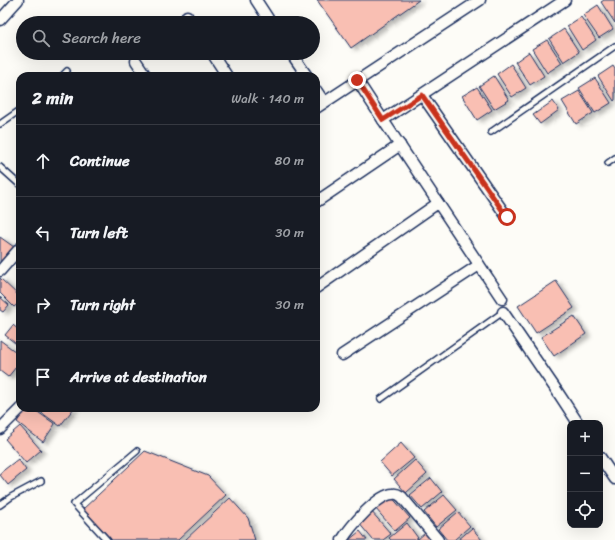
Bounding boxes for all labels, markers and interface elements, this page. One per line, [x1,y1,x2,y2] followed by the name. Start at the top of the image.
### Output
[16,16,320,60] search box
[62,25,141,51] text: Search here
[30,27,52,49] icon: search
[348,71,366,89] route end
[32,83,73,113] text: 2 min
[231,87,304,110] text: Walk · 140 m
[70,148,130,174] text: Continue
[275,149,304,172] text: 80 m
[32,150,54,172] icon: ahead
[498,208,516,226] route start
[70,220,128,246] text: Turn left
[275,221,304,244] text: 30 m
[32,222,54,244] icon: left
[70,292,135,318] text: Turn right
[275,293,304,316] text: 30 m
[32,294,54,316] icon: right
[70,364,207,390] text: Arrive at destination
[32,366,54,388] icon: arrive
[567,420,603,528] map controls
[567,420,603,456] button: +
[567,456,603,492] button: −
[567,492,603,528] button: locate

